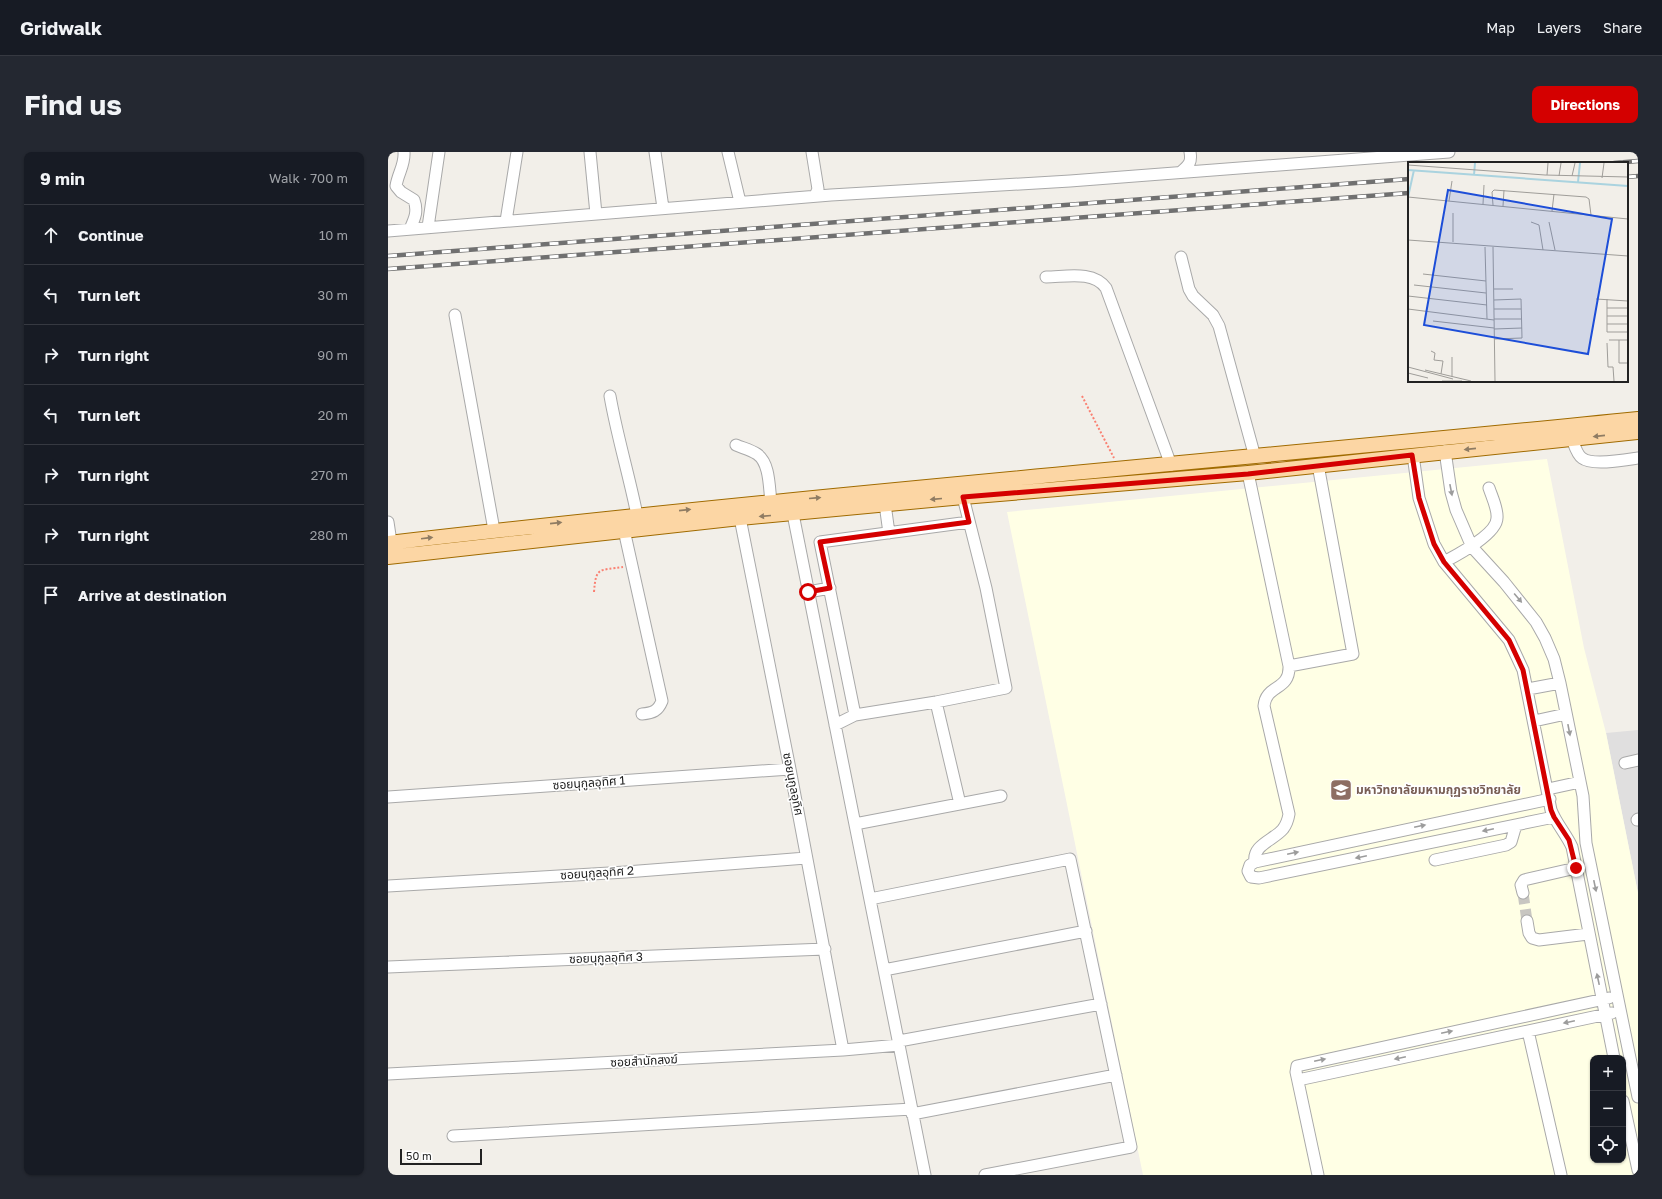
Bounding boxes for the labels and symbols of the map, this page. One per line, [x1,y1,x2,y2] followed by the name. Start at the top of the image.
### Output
[1408,162,1628,382] inset map
[1593,433,1605,439] one-way arrow
[1464,445,1476,452] one-way arrow
[1448,484,1454,496] one-way arrow
[809,494,821,501] one-way arrow
[930,496,942,503] one-way arrow
[679,507,691,513] one-way arrow
[759,513,771,519] one-way arrow
[550,520,562,527] one-way arrow
[421,535,433,541] one-way arrow
[799,583,817,601] route start
[1513,593,1522,604] one-way arrow
[1567,724,1573,736] one-way arrow
[780,751,807,817] street label: ซอยนุกูลอุทิศ
[552,772,626,793] street label: ซอยนุกูลอุทิศ 1
[1328,777,1354,803] school or university icon: มหาวิทยาลัยมหามกุฏราชวิทยาลัย
[1356,782,1521,797] place label: มหาวิทยาลัยมหามกุฏราชวิทยาลัย
[1414,823,1427,829] one-way arrow
[1482,828,1494,834] one-way arrow
[1287,850,1299,856] one-way arrow
[1355,854,1367,860] one-way arrow
[1567,859,1585,877] route end
[560,862,634,883] street label: ซอยนุกูลอุทิศ 2
[1592,880,1598,892] one-way arrow
[569,949,643,966] street label: ซอยนุกูลอุทิศ 3
[1594,973,1600,985] one-way arrow
[1562,1020,1575,1026] one-way arrow
[1441,1029,1453,1035] one-way arrow
[610,1051,678,1070] street label: ซอยสำนักสงฆ์
[1314,1056,1326,1062] one-way arrow
[1394,1056,1407,1062] one-way arrow
[400,1147,482,1166] scale bar

